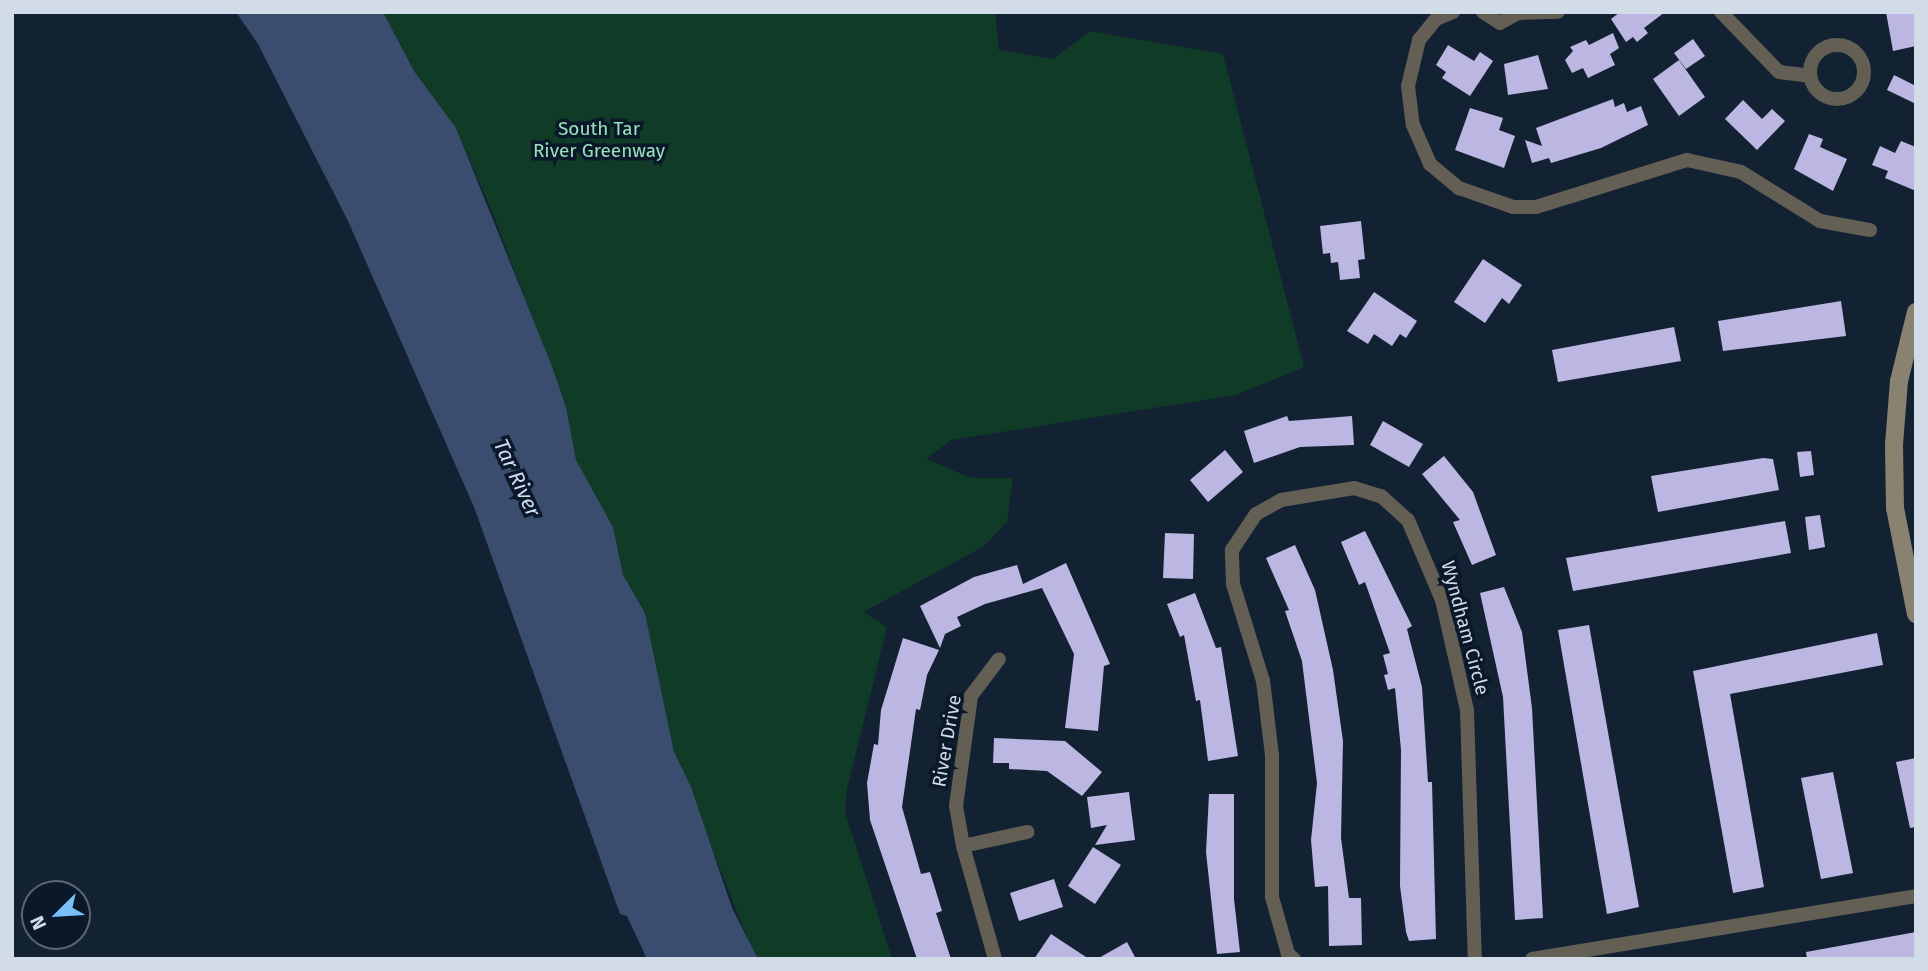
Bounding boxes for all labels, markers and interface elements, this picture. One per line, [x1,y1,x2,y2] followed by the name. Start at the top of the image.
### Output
[533,118,665,162] park label: South Tar River Greenway
[488,435,546,521] water label: Tar River
[1436,558,1494,698] street label: Wyndham Circle
[928,693,966,789] street label: River Drive
[21,880,91,950] north arrow
[25,913,51,933] text: N

